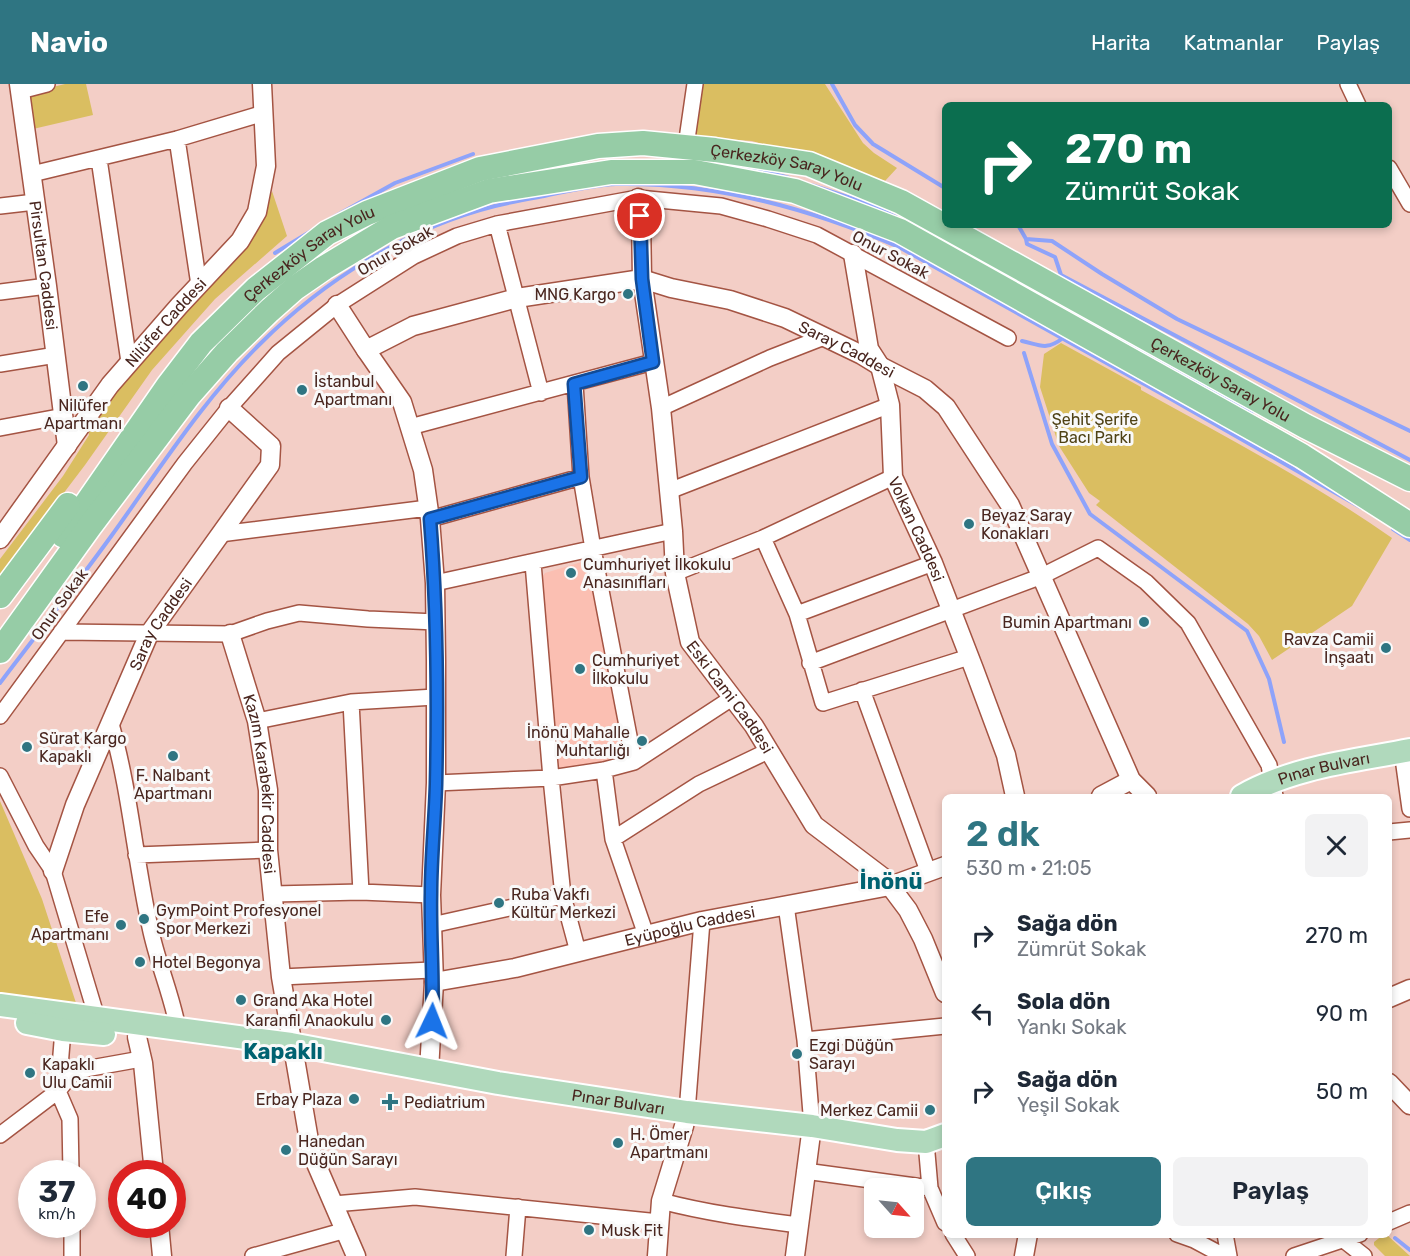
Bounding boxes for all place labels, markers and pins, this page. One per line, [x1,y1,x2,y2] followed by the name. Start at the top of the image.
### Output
[614,190,665,241] pin
[534,285,616,304] place label: MNG Kargo
[621,287,635,301] marker: MNG Kargo
[314,372,392,409] place label: İstanbul Apartmanı
[76,379,90,393] marker: Nilüfer Apartmanı
[295,383,309,397] marker: İstanbul Apartmanı
[44,396,122,433] place label: Nilüfer Apartmanı
[981,506,1072,543] place label: Beyaz Saray Konakları
[962,517,976,531] marker: Beyaz Saray Konakları
[583,555,731,592] place label: Cumhuriyet İlkokulu Anasınıfları
[564,566,578,580] marker: Cumhuriyet İlkokulu Anasınıfları
[1002,613,1132,632] place label: Bumin Apartmanı
[1137,615,1151,629] marker: Bumin Apartmanı
[1284,630,1374,667] place label: Ravza Camii İnşaatı
[1379,641,1393,655] marker: Ravza Camii İnşaatı
[592,651,680,688] place label: Cumhuriyet İlkokulu
[573,662,587,676] marker: Cumhuriyet İlkokulu
[527,723,630,760] place label: İnönü Mahalle Muhtarlığı
[39,729,126,766] place label: Sürat Kargo Kapaklı
[635,734,649,748] marker: İnönü Mahalle Muhtarlığı
[20,740,34,754] marker: Sürat Kargo Kapaklı
[166,749,180,763] marker: F. Nalbant Apartmanı
[134,766,212,803] place label: F. Nalbant Apartmanı
[511,885,616,922] place label: Ruba Vakfı Kültür Merkezi
[492,896,506,910] marker: Ruba Vakfı Kültür Merkezi
[156,901,321,938] place label: GymPoint Profesyonel Spor Merkezi
[31,907,109,944] place label: Efe Apartmanı
[137,912,151,926] marker: GymPoint Profesyonel Spor Merkezi
[114,918,128,932] marker: Efe Apartmanı
[152,953,261,972] place label: Hotel Begonya
[133,955,147,969] marker: Hotel Begonya
[253,991,373,1010] place label: Grand Aka Hotel
[234,993,248,1007] marker: Grand Aka Hotel
[245,1011,374,1030] place label: Karanfil Anaokulu
[379,1013,393,1027] marker: Karanfil Anaokulu
[809,1036,894,1073] place label: Ezgi Düğün Sarayı
[790,1047,804,1061] marker: Ezgi Düğün Sarayı
[42,1055,112,1092] place label: Kapaklı Ulu Camii
[23,1066,37,1080] marker: Kapaklı Ulu Camii
[256,1090,342,1109] place label: Erbay Plaza
[347,1092,361,1106] marker: Erbay Plaza
[381,1093,399,1111] marker: Pediatrium
[404,1093,485,1112] place label: Pediatrium
[820,1101,918,1120] place label: Merkez Camii
[923,1103,937,1117] marker: Merkez Camii
[630,1125,708,1162] place label: H. Ömer Apartmanı
[298,1132,398,1169] place label: Hanedan Düğün Sarayı
[611,1136,625,1150] marker: H. Ömer Apartmanı
[279,1143,293,1157] marker: Hanedan Düğün Sarayı
[601,1221,663,1240] place label: Musk Fit
[582,1223,596,1237] marker: Musk Fit

